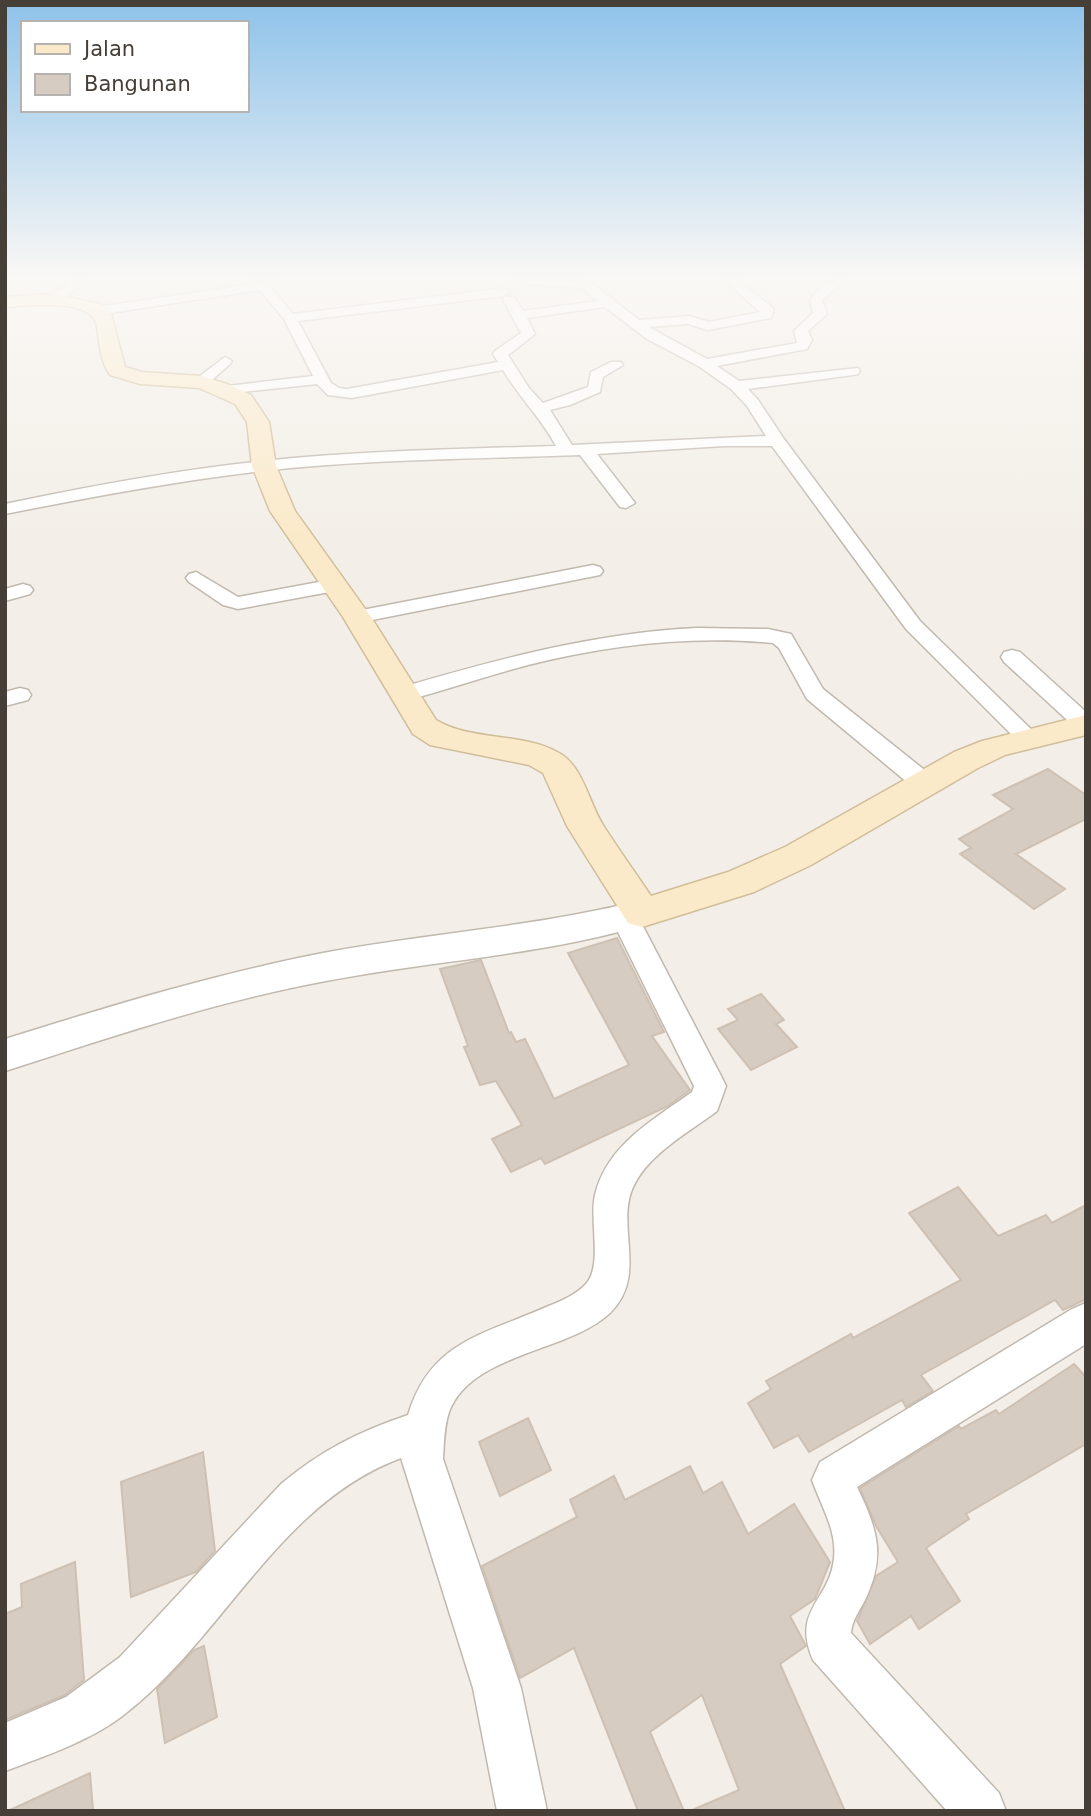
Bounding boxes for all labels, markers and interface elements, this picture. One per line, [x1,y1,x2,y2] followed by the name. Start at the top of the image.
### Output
[21,21,248,112] legend
[82,37,135,61] text: Jalan
[84,72,191,96] text: Bangunan

